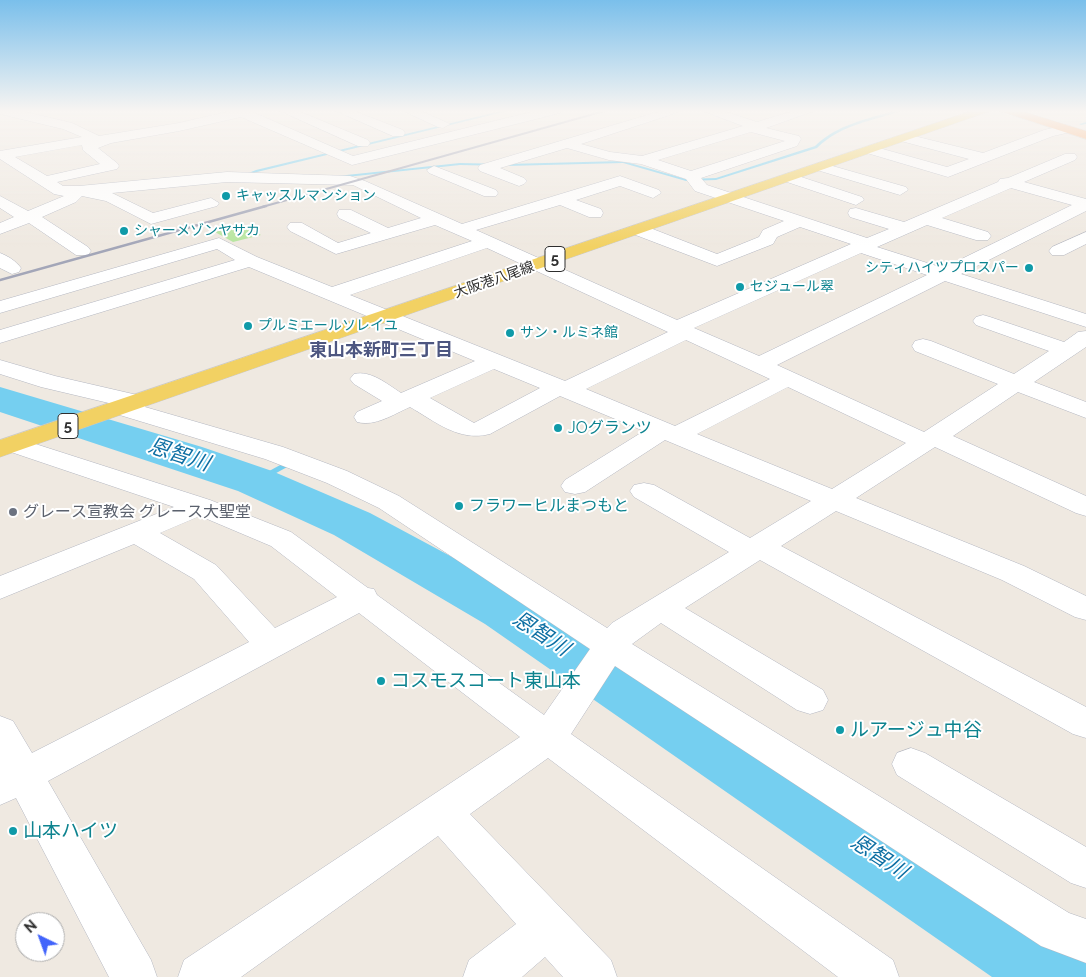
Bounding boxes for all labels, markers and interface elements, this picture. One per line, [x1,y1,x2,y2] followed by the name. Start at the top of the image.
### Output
[236,188,376,204] place label: キャッスルマンション
[220,190,232,202] marker: キャッスルマンション
[134,223,260,239] place label: シャーメゾンヤサカ
[118,225,130,237] marker: シャーメゾンヤサカ
[545,246,565,272] road number: 5
[452,258,536,302] street label: 大阪港八尾線
[865,260,1019,276] place label: シティハイツプロスパー
[1023,262,1035,274] marker: シティハイツプロスパー
[750,279,834,295] place label: セジュール翠
[734,281,746,293] marker: セジュール翠
[258,318,398,334] place label: プルミエールソレイユ
[242,320,254,332] marker: プルミエールソレイユ
[520,325,618,341] place label: サン・ルミネ館
[504,327,516,339] marker: サン・ルミネ館
[309,340,453,362] district label: 東山本新町三丁目
[58,414,78,438] road number: 5
[568,418,652,438] place label: JOグランツ
[552,422,564,434] marker: JOグランツ
[145,433,213,477] water label: 恩智川
[469,496,629,516] place label: フラワーヒルまつもと
[453,500,465,512] marker: フラワーヒルまつもと
[23,502,251,522] place label: グレース宣教会 グレース大聖堂
[7,506,19,518] marker: グレース宣教会 グレース大聖堂
[508,606,574,662] water label: 恩智川
[391,670,581,692] place label: コスモスコート東山本
[375,675,387,687] marker: コスモスコート東山本
[850,719,982,741] place label: ルアージュ中谷
[834,724,846,736] marker: ルアージュ中谷
[23,820,118,842] place label: 山本ハイツ
[7,825,19,837] marker: 山本ハイツ
[846,829,912,885] water label: 恩智川
[15,912,65,962] north arrow
[21,917,40,936] text: N

